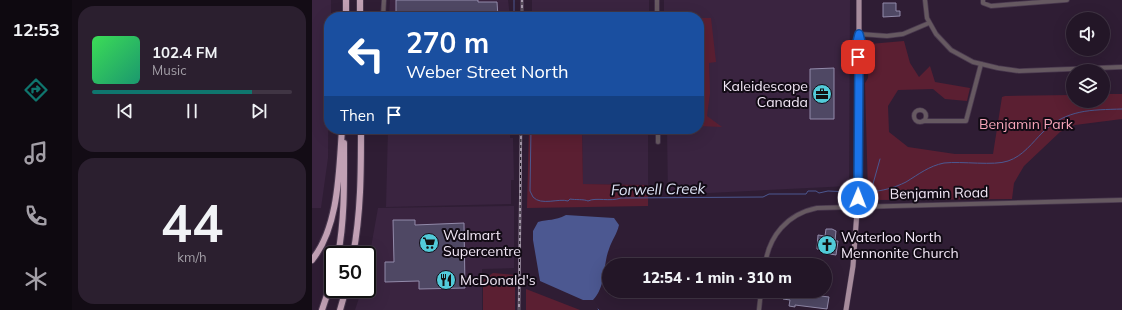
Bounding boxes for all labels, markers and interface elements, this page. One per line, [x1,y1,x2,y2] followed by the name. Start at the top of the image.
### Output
[1066,12,1110,108] map controls
[1066,12,1110,56] button: sound
[12,18,60,41] text: 12:53
[406,25,489,60] text: 270 m
[340,28,392,80] icon: left
[841,40,875,74] pin
[152,43,217,62] text: 102.4 FM
[847,46,869,68] icon: arrive
[406,60,569,83] text: Weber Street North
[152,62,187,78] text: Music
[1066,64,1110,108] button: layers
[22,76,50,104] icon: directions
[723,77,808,111] place label: Kaleidescope Canada
[811,83,833,105] office icon: Kaleidescope Canada
[114,100,136,122] icon: previous
[181,100,203,122] icon: pause
[248,100,270,122] icon: next
[383,104,405,126] icon: arrive
[340,106,375,125] text: Then
[979,115,1074,133] park label: Benjamin Park
[22,139,50,167] icon: music
[837,177,879,219] position arrow
[611,179,707,199] water label: Forwell Creek
[889,183,989,203] street label: Benjamin Road
[161,190,223,255] text: 44
[22,202,50,230] icon: phone
[443,226,521,260] place label: Walmart Supercentre
[841,228,959,262] place label: Waterloo North Mennonite Church
[418,232,440,254] supermarket icon: Walmart Supercentre
[816,234,838,256] church icon: Waterloo North Mennonite Church
[324,246,376,298] speed limit sign: 50
[177,249,207,265] text: km/h
[22,265,50,293] icon: climate
[642,268,792,287] text: 12:54 · 1 min · 310 m
[435,269,457,291] restaurant icon: McDonald's
[460,271,536,289] place label: McDonald's

